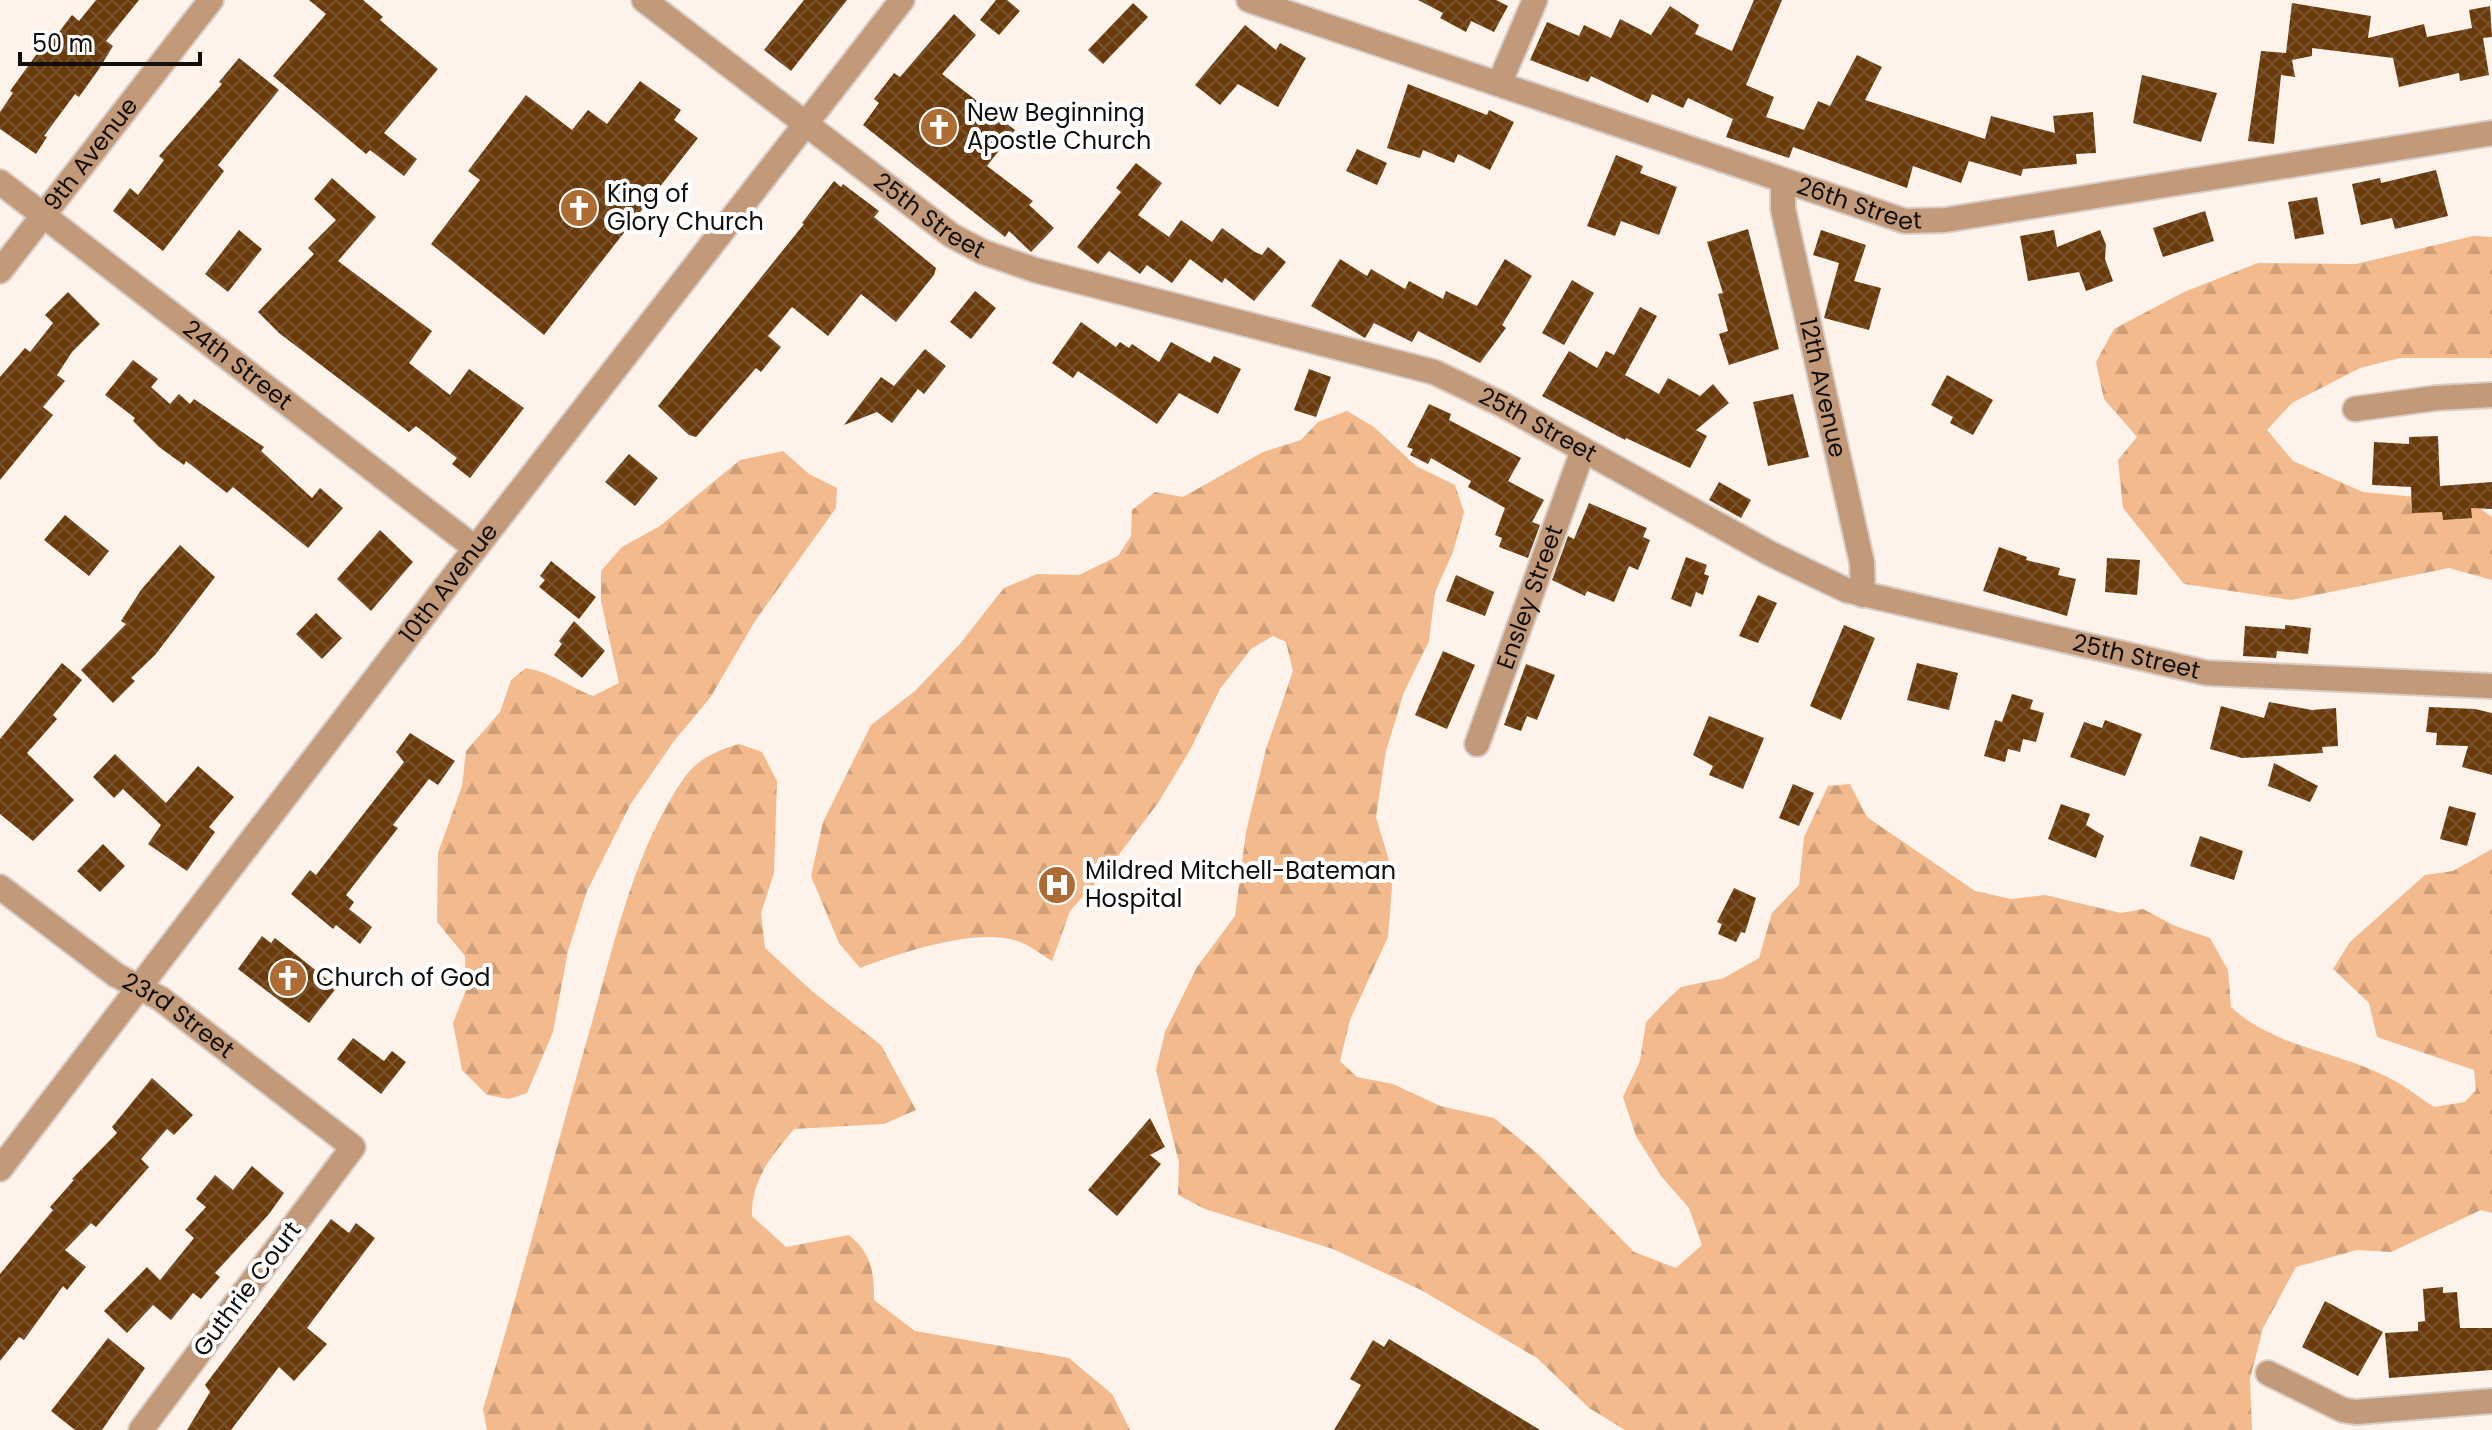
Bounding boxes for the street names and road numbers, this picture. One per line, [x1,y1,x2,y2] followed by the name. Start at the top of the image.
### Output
[36,90,145,218] street label: 9th Avenue
[867,165,991,266] street label: 25th Street
[1793,169,1922,237] street label: 26th Street
[176,312,299,417] street label: 24th Street
[1792,314,1855,461] street label: 12th Avenue
[1473,379,1603,470] street label: 25th Street
[391,516,505,650] street label: 10th Avenue
[1488,520,1571,674] street label: Ensley Street
[2070,626,2203,687] street label: 25th Street
[117,964,241,1066] street label: 23rd Street
[185,1214,308,1363] street label: Guthrie Court

